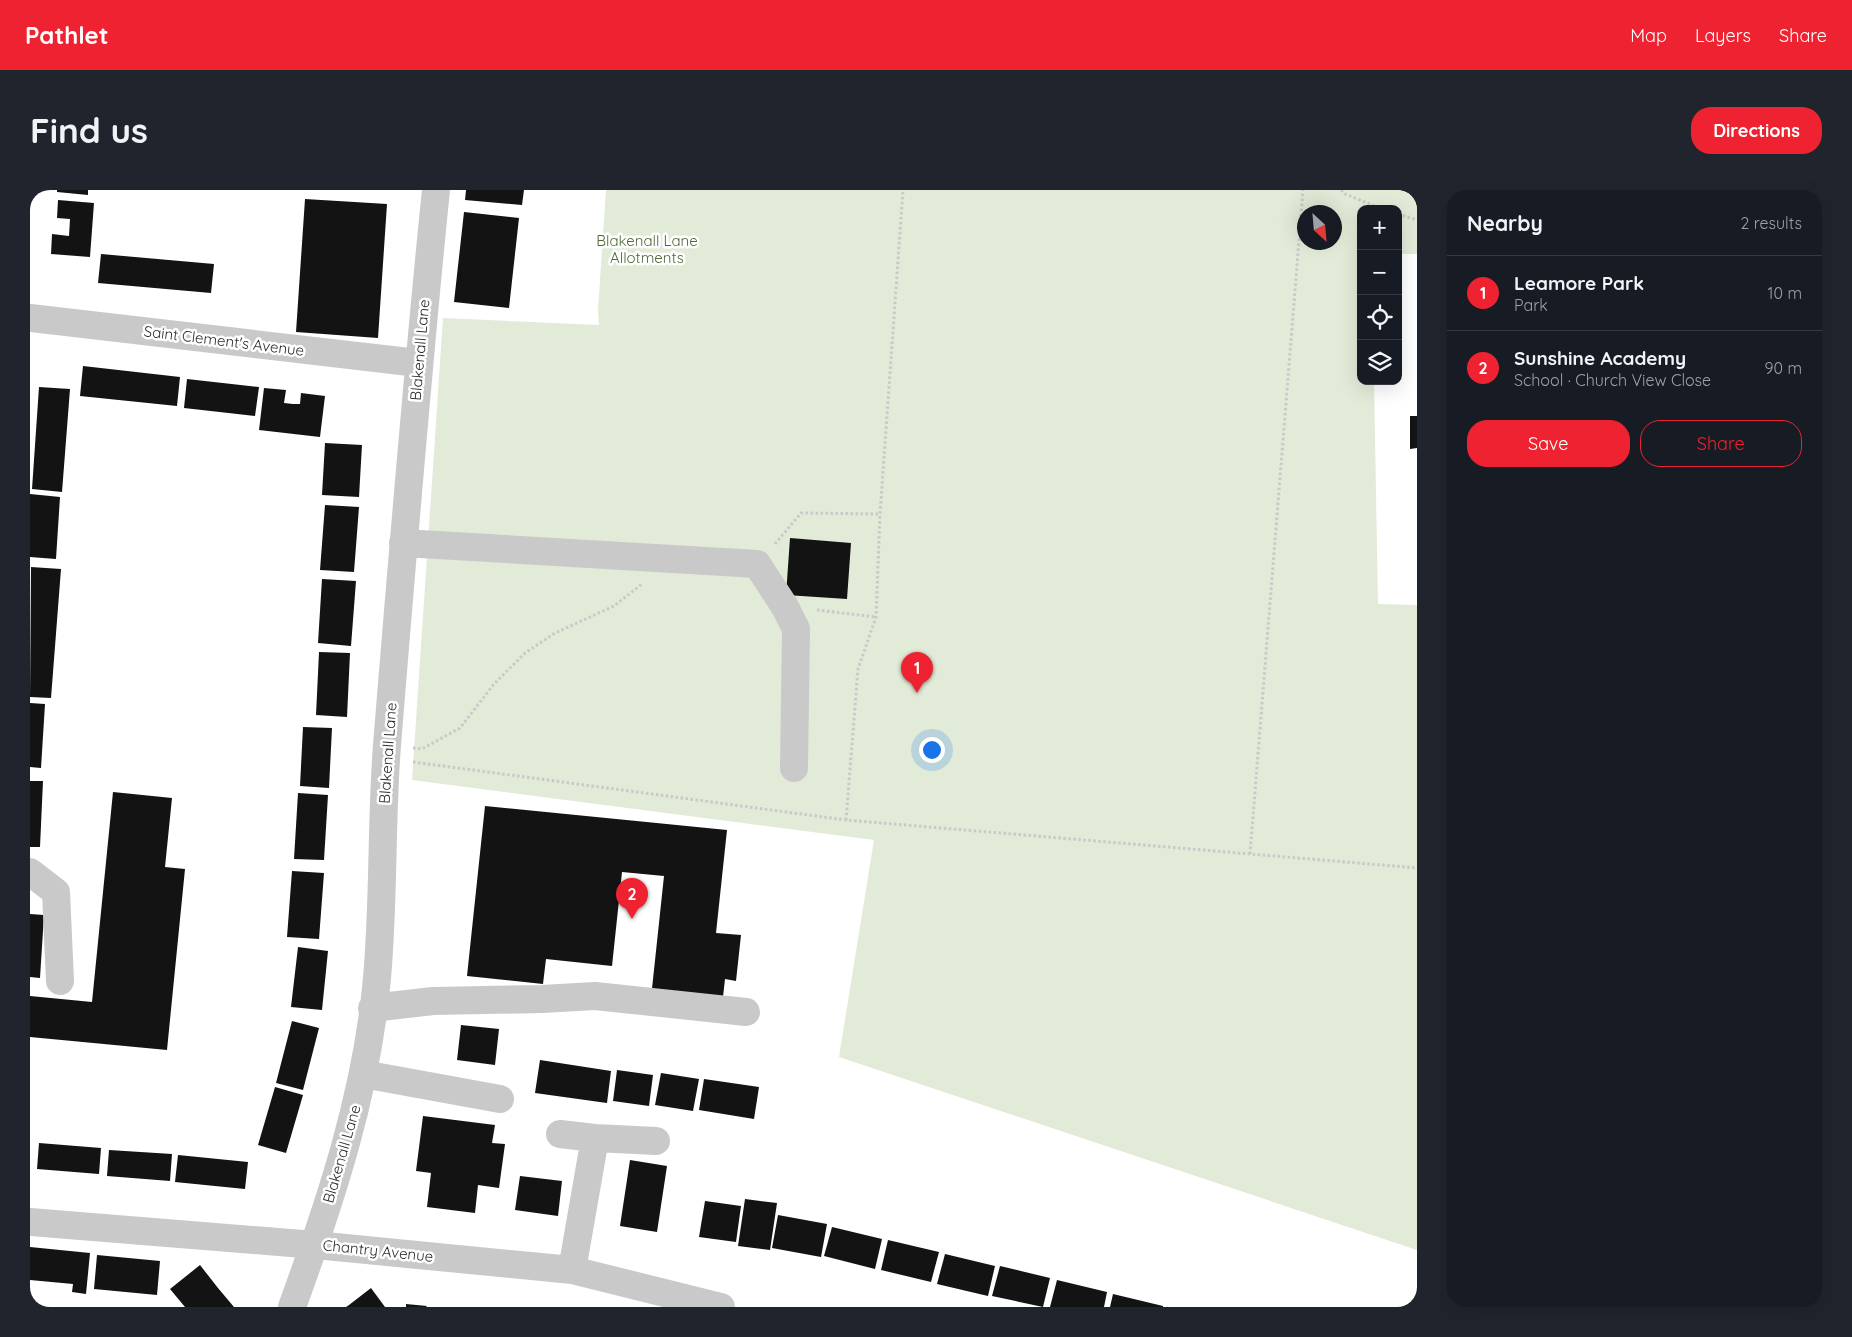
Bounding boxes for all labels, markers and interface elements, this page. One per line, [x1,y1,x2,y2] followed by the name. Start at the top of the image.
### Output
[25,20,109,50] text: Pathlet
[1630,24,1667,47] text: Map
[1695,24,1751,47] text: Layers
[1779,24,1827,47] text: Share
[1691,107,1822,154] button: Directions
[30,108,148,152] text: Find us
[1297,205,1342,250] north arrow
[1357,205,1402,385] map controls
[1357,205,1402,250] button: +
[1467,210,1543,236] text: Nearby
[1740,213,1802,233] text: 2 results
[596,231,698,267] park label: Blakenall Lane Allotments
[1357,250,1402,295] button: −
[1514,271,1644,295] text: Leamore Park
[1480,283,1486,303] text: 1
[1768,283,1802,303] text: 10 m
[1357,295,1402,340] button: locate
[1514,295,1548,315] text: Park
[406,299,433,401] street label: Blakenall Lane
[143,321,305,360] street label: Saint Clement's Avenue
[1357,340,1402,385] button: layers
[1514,346,1686,370] text: Sunshine Academy
[1478,358,1488,378] text: 2
[1765,358,1802,378] text: 90 m
[1514,370,1711,390] text: School · Church View Close
[1467,420,1630,467] button: Save
[1640,420,1802,467] button: Share
[901,652,933,693] pin: 1
[374,702,401,804] street label: Blakenall Lane
[919,737,945,763] your location
[616,878,648,919] pin: 2
[318,1103,365,1205] street label: Blakenall Lane
[322,1235,434,1266] street label: Chantry Avenue

